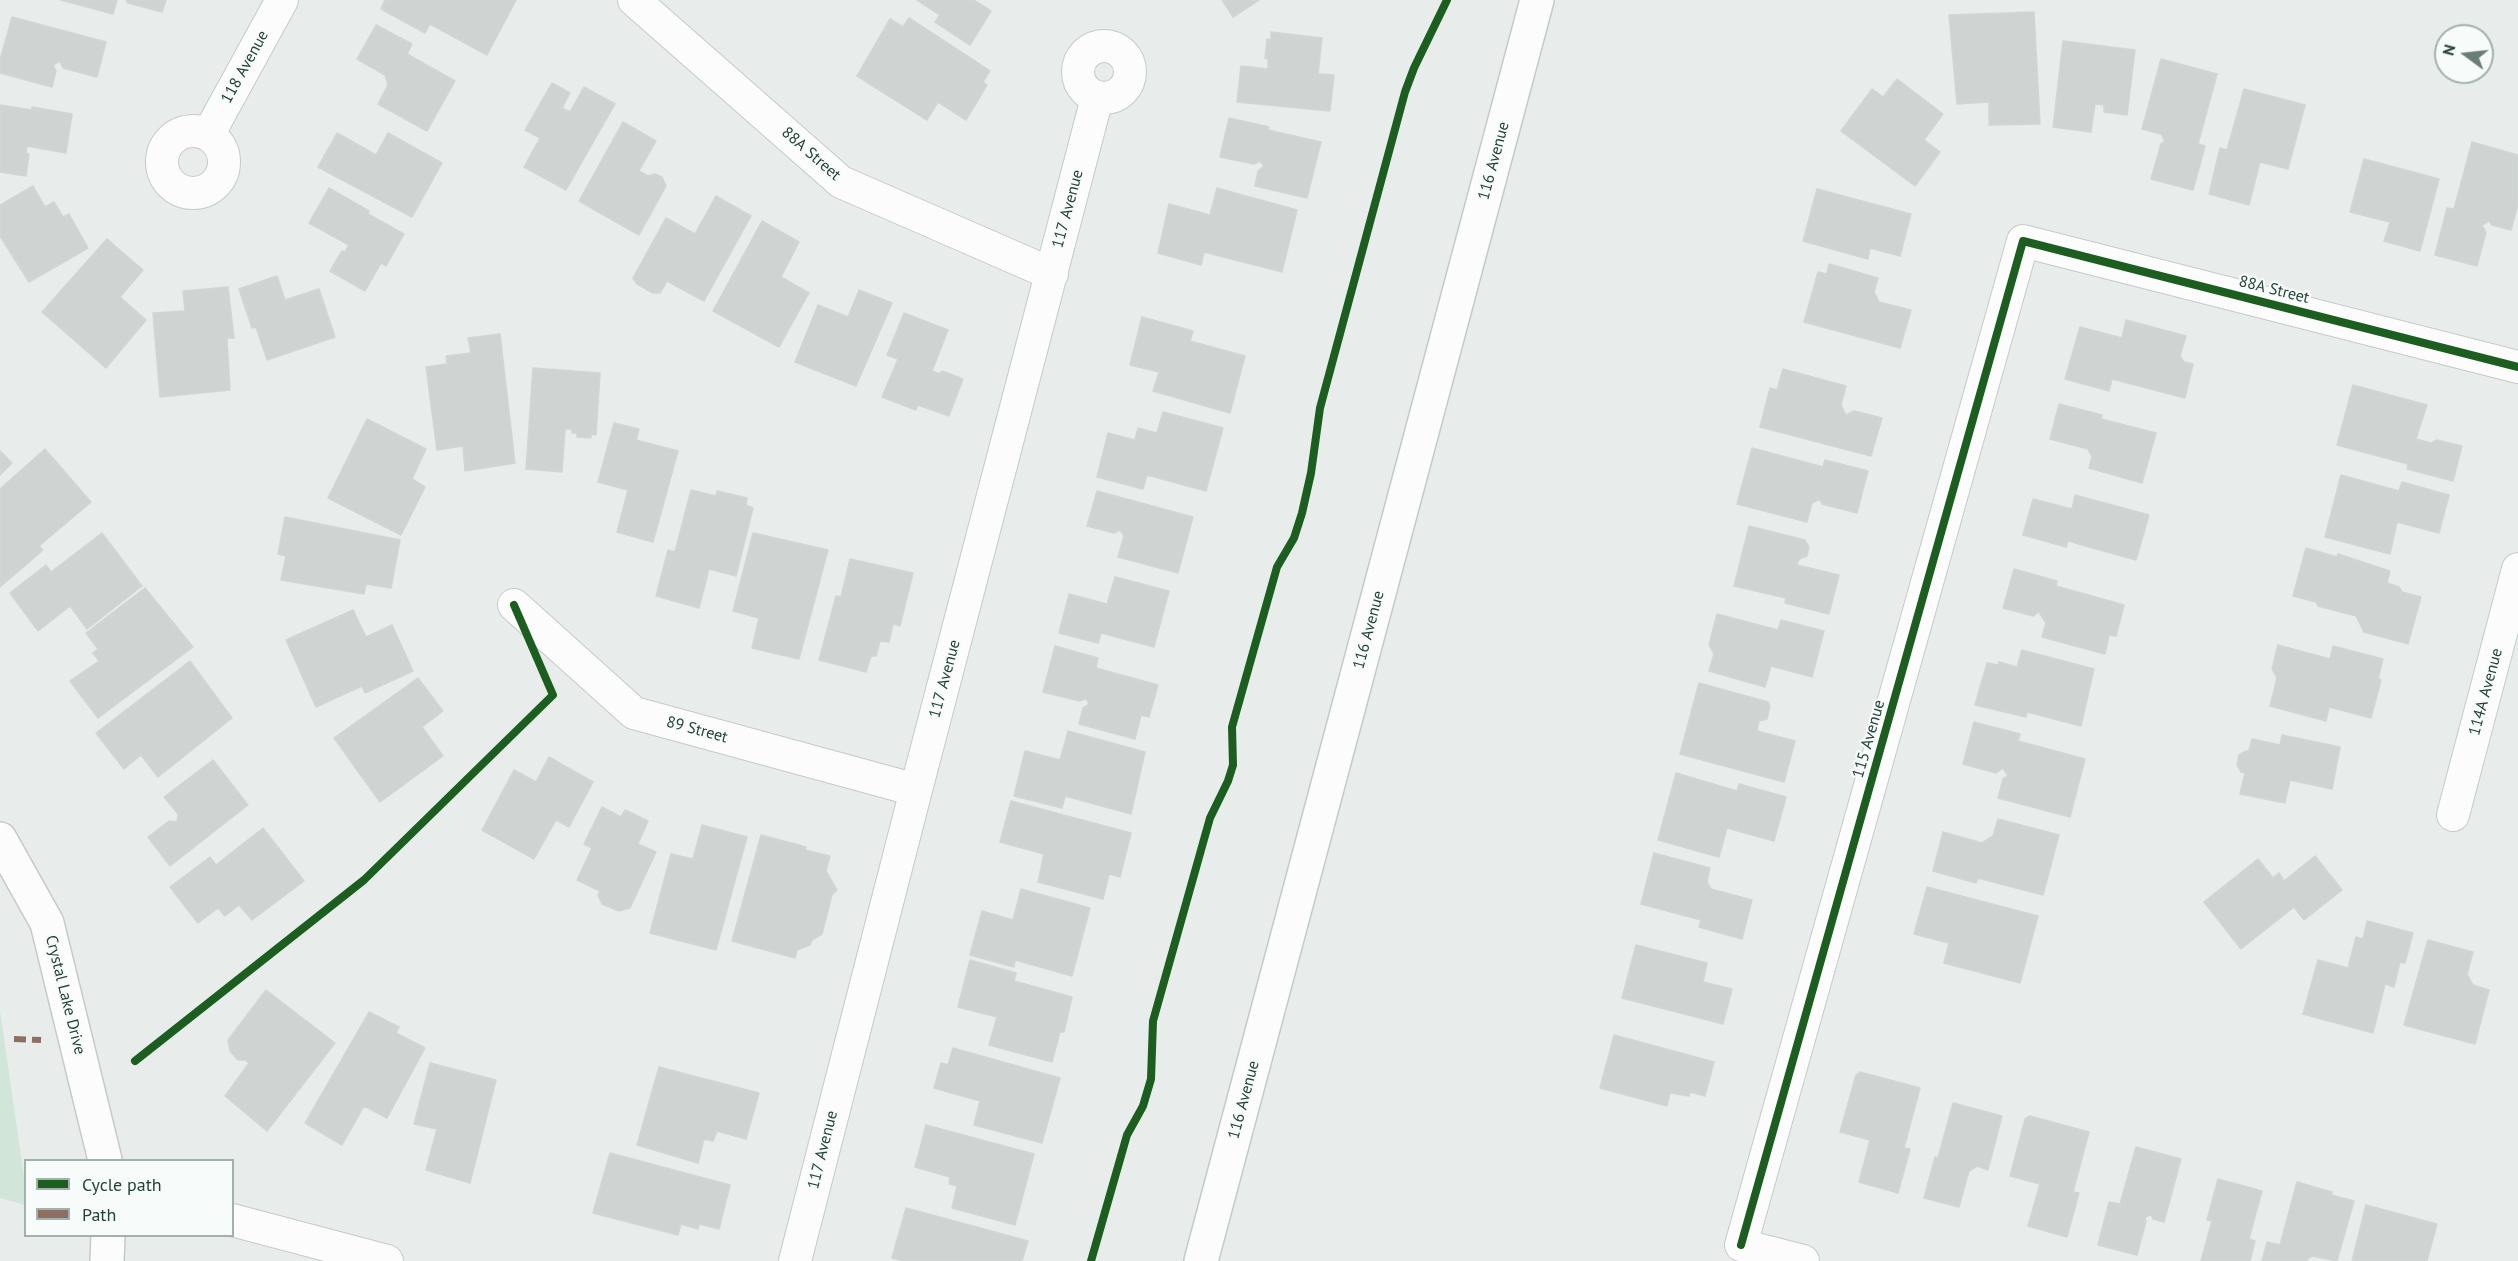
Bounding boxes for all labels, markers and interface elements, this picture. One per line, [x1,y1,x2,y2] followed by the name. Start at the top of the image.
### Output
[2434,24,2494,84] north arrow
[217,27,273,107] street label: 118 Avenue
[2438,42,2460,58] text: N
[1474,120,1514,202] street label: 116 Avenue
[778,123,844,185] street label: 88A Street
[1048,168,1088,250] street label: 117 Avenue
[2237,272,2311,308] street label: 88A Street
[1349,589,1389,671] street label: 116 Avenue
[925,638,965,720] street label: 117 Avenue
[2465,646,2507,738] street label: 114A Avenue
[1849,698,1889,780] street label: 115 Avenue
[664,713,730,747] street label: 89 Street
[41,933,89,1057] street label: Crystal Lake Drive
[1224,1059,1264,1141] street label: 116 Avenue
[804,1109,842,1191] street label: 117 Avenue
[24,1159,234,1237] legend
[82,1173,162,1196] text: Cycle path
[82,1203,116,1226] text: Path

